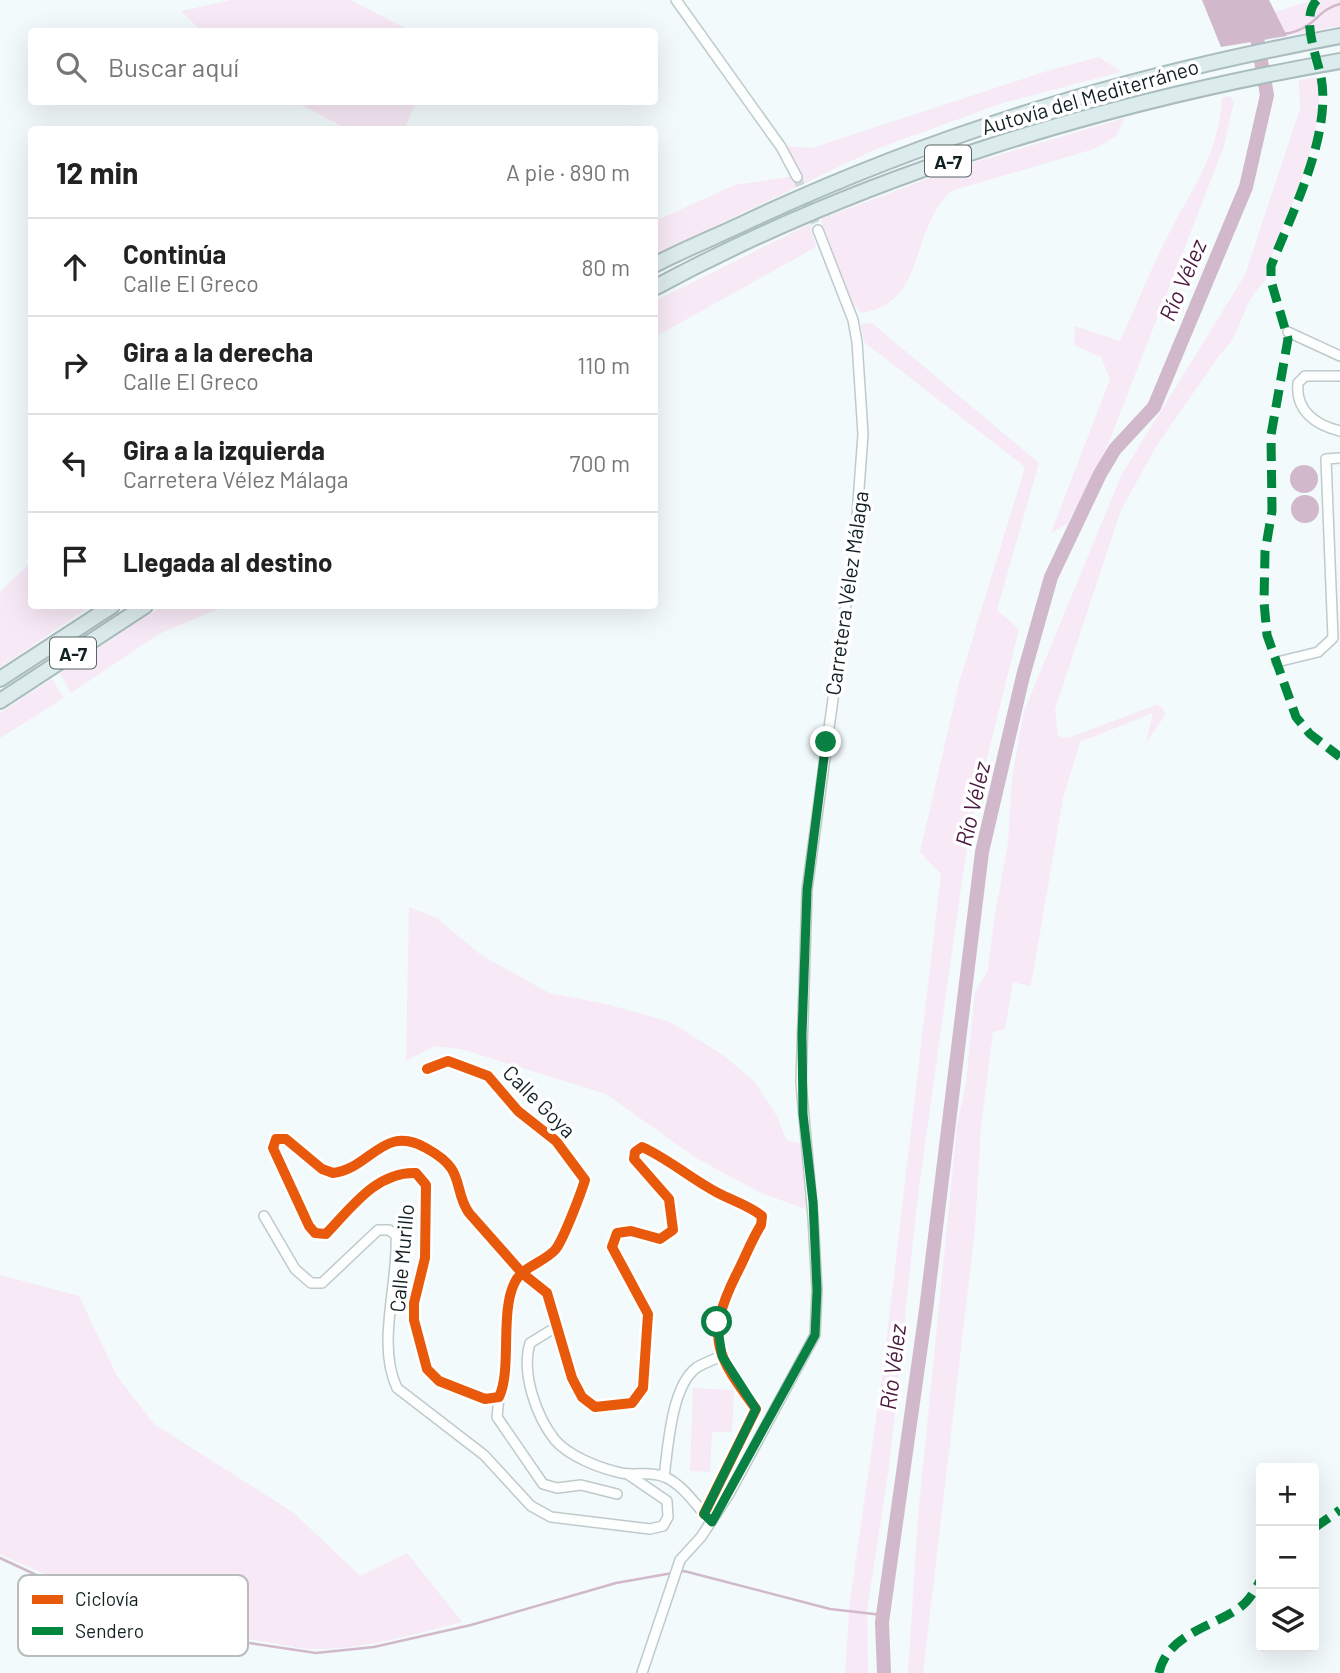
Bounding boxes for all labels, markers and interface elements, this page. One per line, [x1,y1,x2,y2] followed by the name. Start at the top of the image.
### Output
[28,28,658,105] search box
[52,48,90,86] icon: search
[108,51,239,82] text: Buscar aquí
[979,53,1201,139] street label: Autovía del Mediterráneo
[925,146,971,176] road number: A-7
[56,154,139,190] text: 12 min
[506,158,630,186] text: A pie · 890 m
[1152,234,1212,325] water label: Río Vélez
[123,238,226,269] text: Continúa
[56,248,94,286] icon: ahead
[581,253,630,281] text: 80 m
[123,269,259,297] text: Calle El Greco
[123,336,313,367] text: Gira a la derecha
[56,346,94,384] icon: right
[577,351,630,379] text: 110 m
[123,367,259,395] text: Calle El Greco
[123,434,325,465] text: Gira a la izquierda
[56,444,94,482] icon: left
[570,449,630,477] text: 700 m
[123,465,349,493] text: Carretera Vélez Málaga
[819,489,873,697] street label: Carretera Vélez Málaga
[56,542,94,580] icon: arrive
[123,546,332,577] text: Llegada al destino
[50,638,96,668] road number: A-7
[810,726,841,757] route end
[949,758,996,849] water label: Río Vélez
[498,1059,582,1143] street label: Calle Goya
[384,1203,418,1313] street label: Calle Murillo
[701,1306,732,1337] route start
[873,1322,911,1411] water label: Río Vélez
[1256,1463,1319,1652] map controls
[1256,1463,1319,1526] button: +
[1256,1526,1319,1589] button: −
[18,1575,248,1656] legend
[75,1587,138,1610] text: Ciclovía
[1256,1589,1319,1652] button: layers
[75,1619,144,1642] text: Sendero

